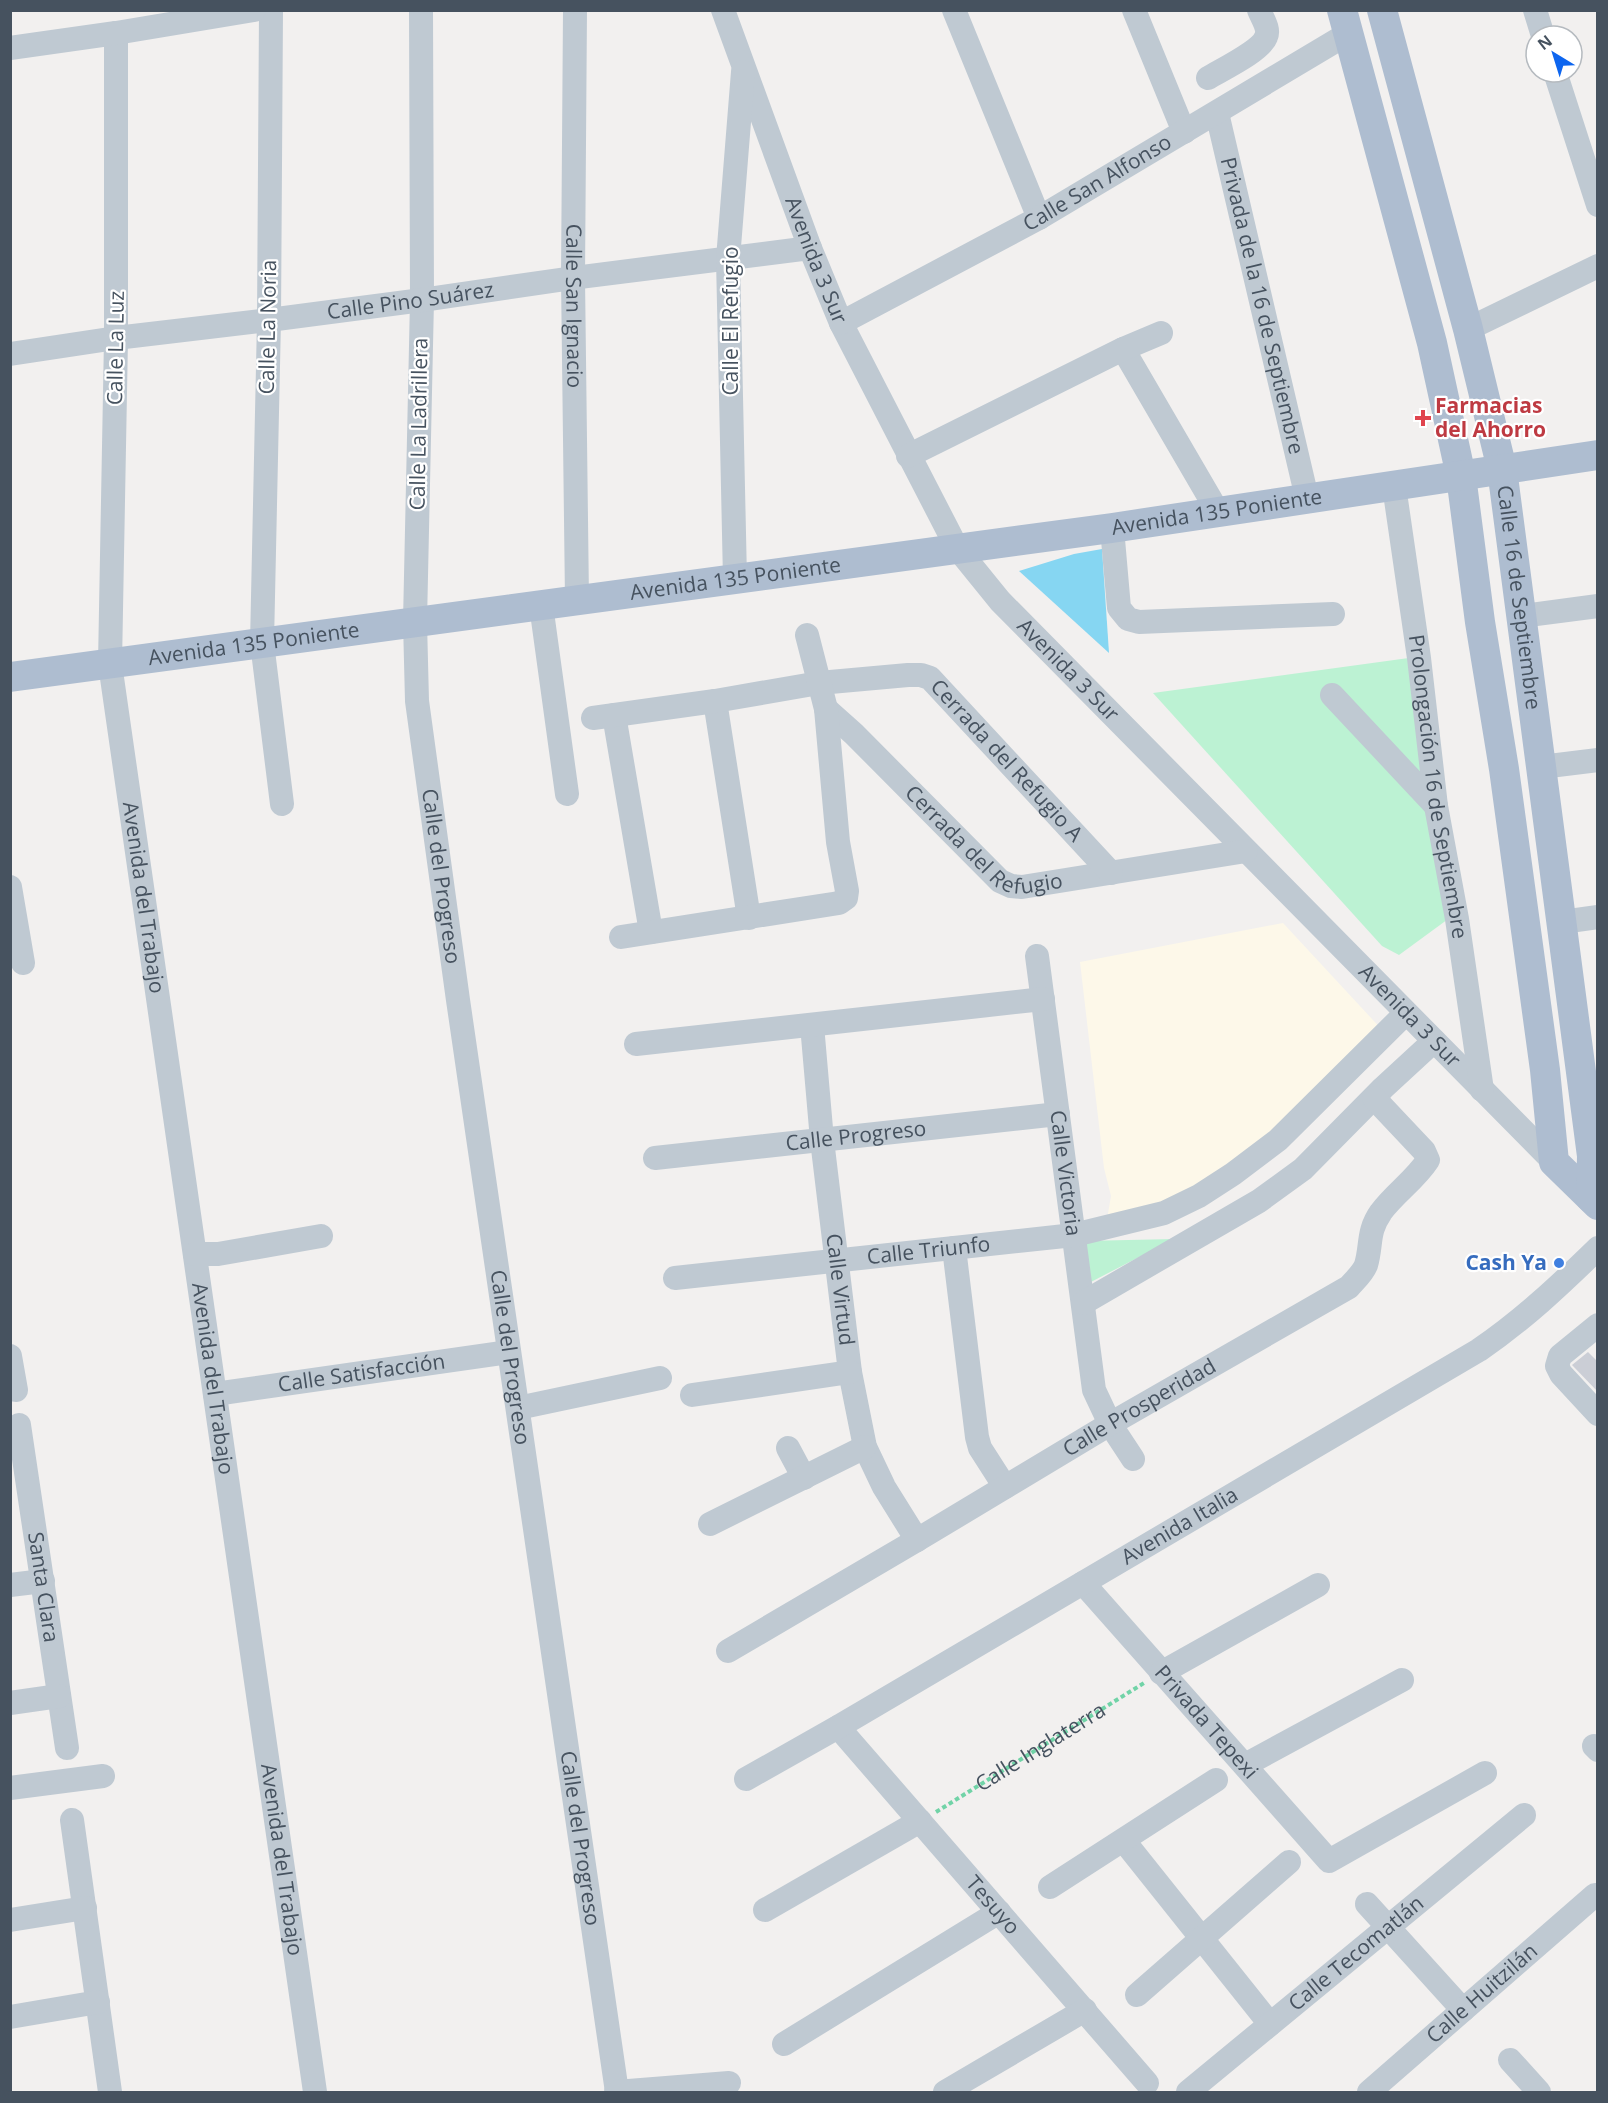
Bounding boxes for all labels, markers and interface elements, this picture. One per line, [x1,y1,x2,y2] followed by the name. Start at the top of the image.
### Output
[1524,24,1584,84] north arrow
[1533,30,1557,55] text: N
[1018,127,1176,237] street label: Calle San Alfonso
[1215,154,1311,457] street label: Privada de la 16 de Septiembre
[779,193,855,328] street label: Avenida 3 Sur
[560,224,589,388] street label: Calle San Ignacio
[716,246,744,396] street label: Calle El Refugio
[252,259,282,395] street label: Calle La Noria
[325,275,496,325] street label: Calle Pino Suárez
[100,290,130,405] street label: Calle La Luz
[402,337,434,511] street label: Calle La Ladrillera
[1435,391,1546,443] place label: Farmacias del Ahorro
[1416,411,1430,425] marker: Farmacias del Ahorro
[1109,482,1324,541] street label: Avenida 135 Poniente
[1491,483,1548,711] street label: Calle 16 de Septiembre
[628,550,843,606] street label: Avenida 135 Poniente
[1012,612,1126,727] street label: Avenida 3 Sur
[146,615,361,671] street label: Avenida 135 Poniente
[1403,633,1475,941] street label: Prolongación 16 de Septiembre
[925,675,1089,847] street label: Cerrada del Refugio A
[897,771,1077,889] street label: Cerrada del Refugio
[416,787,468,965] street label: Calle del Progreso
[117,800,172,995] street label: Avenida del Trabajo
[1353,958,1468,1073] street label: Avenida 3 Sur
[1044,1109,1089,1238] street label: Calle Victoria
[784,1114,927,1157] street label: Calle Progreso
[865,1229,991,1270] street label: Calle Triunfo
[820,1232,862,1347] street label: Calle Virtud
[1465,1248,1547,1276] place label: Cash Ya
[1552,1256,1566,1270] marker: Cash Ya
[484,1268,538,1447] street label: Calle del Progreso
[186,1281,241,1476] street label: Avenida del Trabajo
[276,1346,447,1398] street label: Calle Satisfacción
[1057,1351,1221,1462] street label: Calle Prosperidad
[1115,1480,1243,1571] street label: Avenida Italia
[22,1530,66,1644] street label: Santa Clara
[1149,1659,1265,1784] street label: Privada Tepexi
[970,1695,1110,1797] street label: Calle Inglaterra
[554,1749,608,1927] street label: Calle del Progreso
[255,1762,310,1957] street label: Avenida del Trabajo
[960,1869,1027,1940] street label: Tesuyo
[1282,1889,1429,2017] street label: Calle Tecomatlán
[1420,1936,1543,2049] street label: Calle Huitzilán

